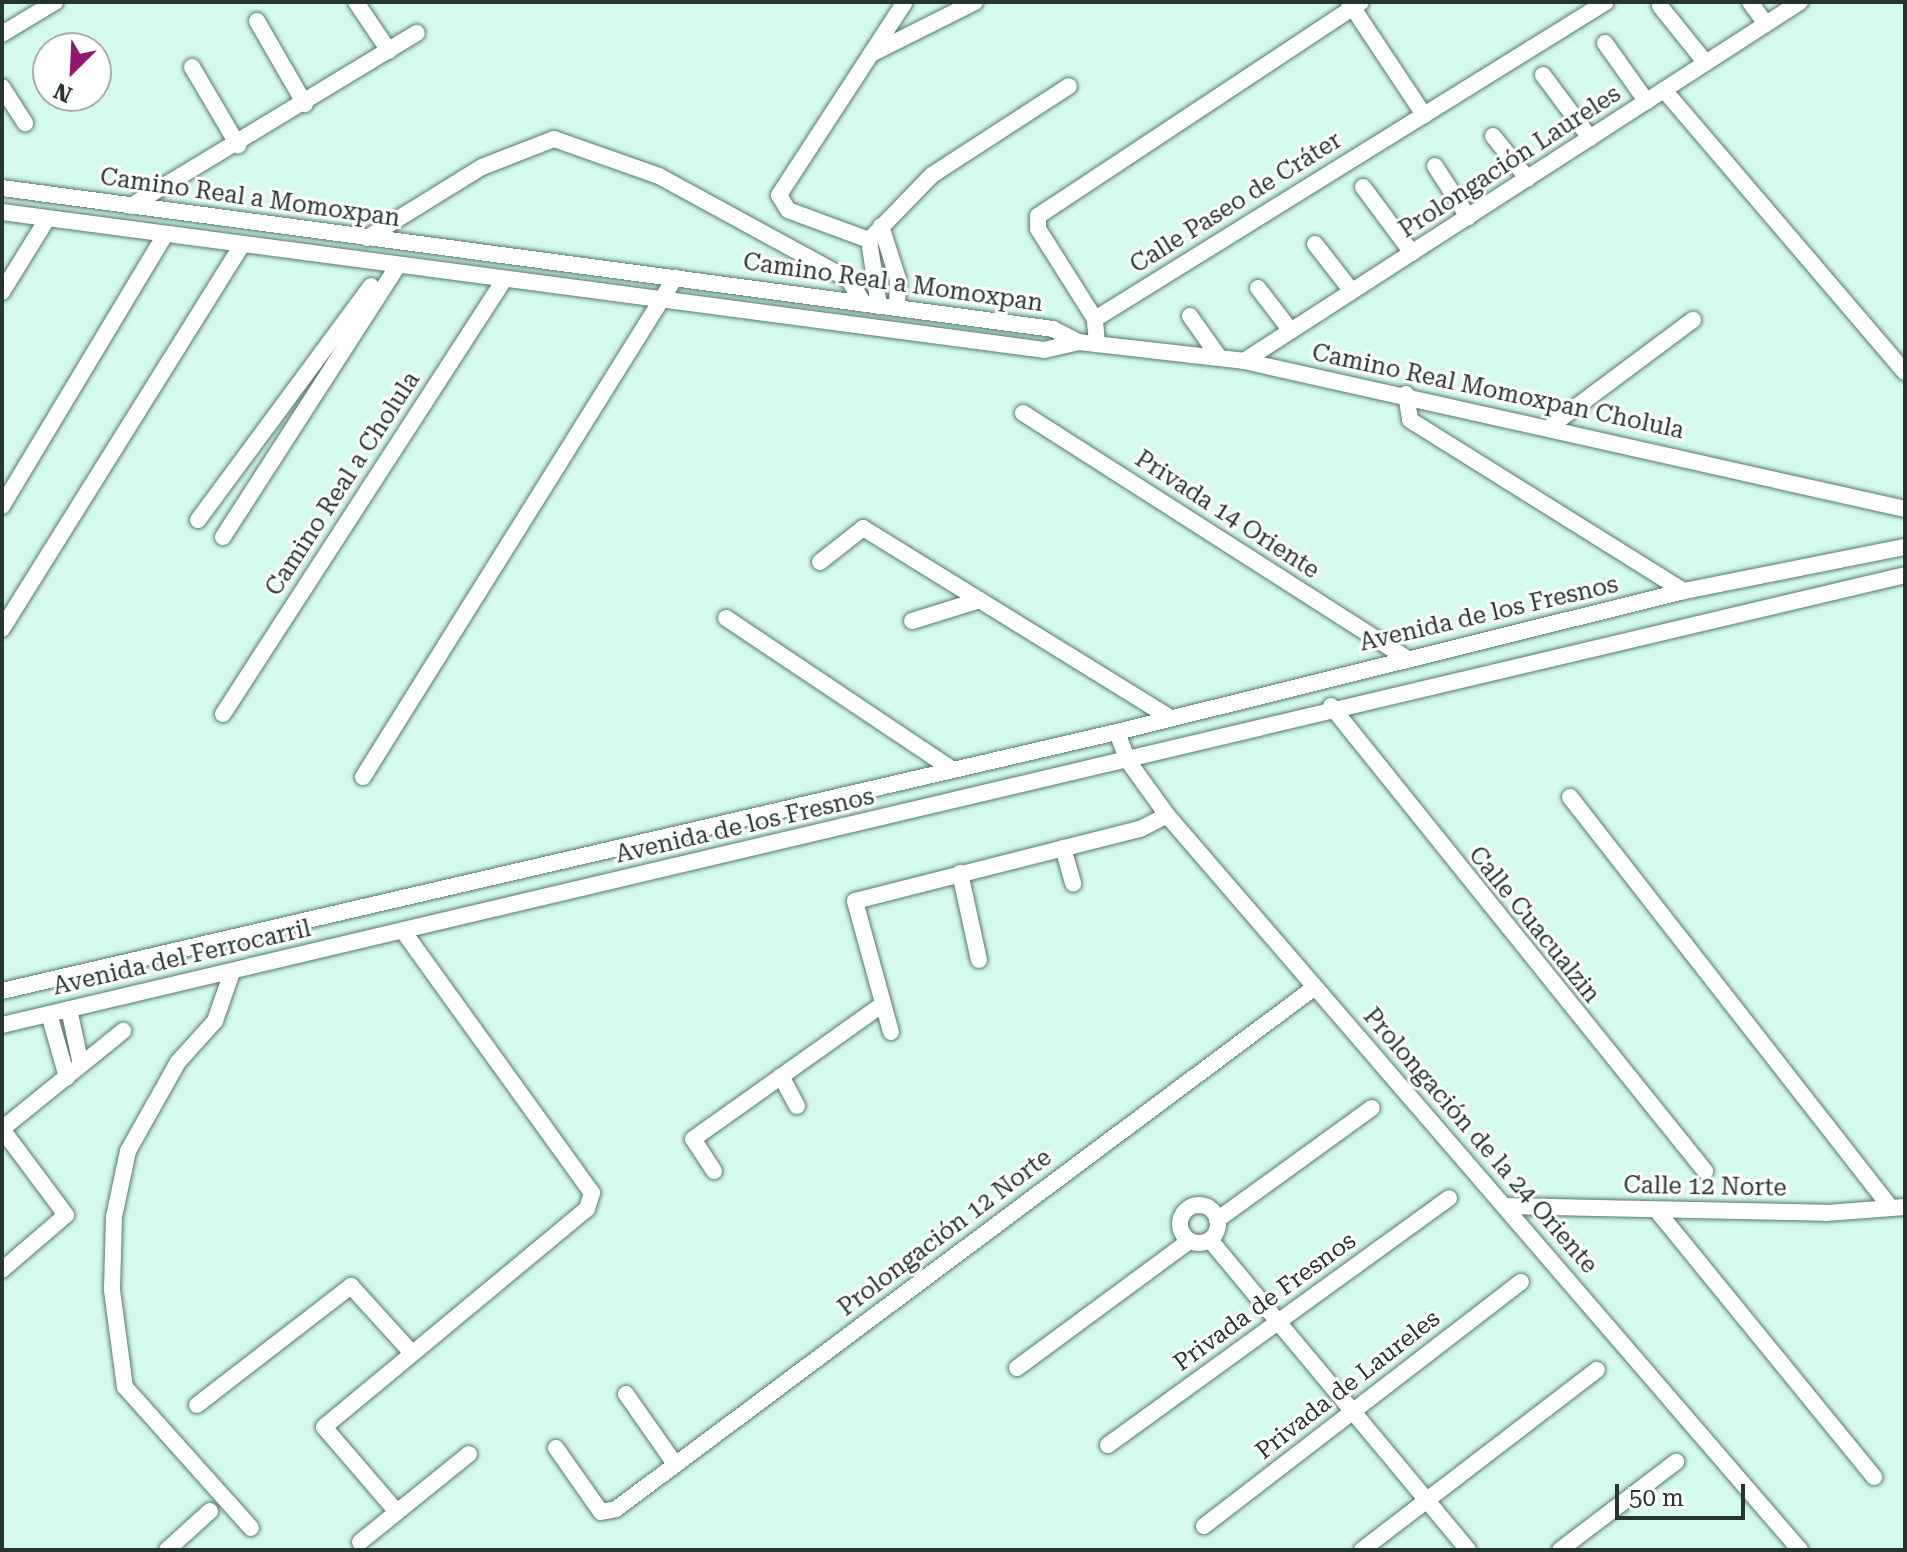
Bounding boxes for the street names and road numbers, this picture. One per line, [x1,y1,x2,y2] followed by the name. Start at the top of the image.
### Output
[1394,80,1626,244] street label: Prolongación Laureles
[1125,126,1347,280] street label: Calle Paseo de Cráter
[98,163,402,233] street label: Camino Real a Momoxpan
[741,248,1045,318] street label: Camino Real a Momoxpan
[1309,338,1687,446] street label: Camino Real Momoxpan Cholula
[260,367,426,601] street label: Camino Real a Cholula
[1130,445,1324,585] street label: Privada 14 Oriente
[1357,570,1621,658] street label: Avenida de los Fresnos
[613,782,877,870] street label: Avenida de los Fresnos
[1462,841,1606,1009] street label: Calle Cuacualzin
[50,914,314,1002] street label: Avenida del Ferrocarril
[1357,1002,1603,1280] street label: Prolongación de la 24 Oriente
[833,1143,1057,1323] street label: Prolongación 12 Norte
[1623,1171,1787,1203] street label: Calle 12 Norte
[1168,1226,1362,1378] street label: Privada de Fresnos
[1250,1304,1446,1466] street label: Privada de Laureles

